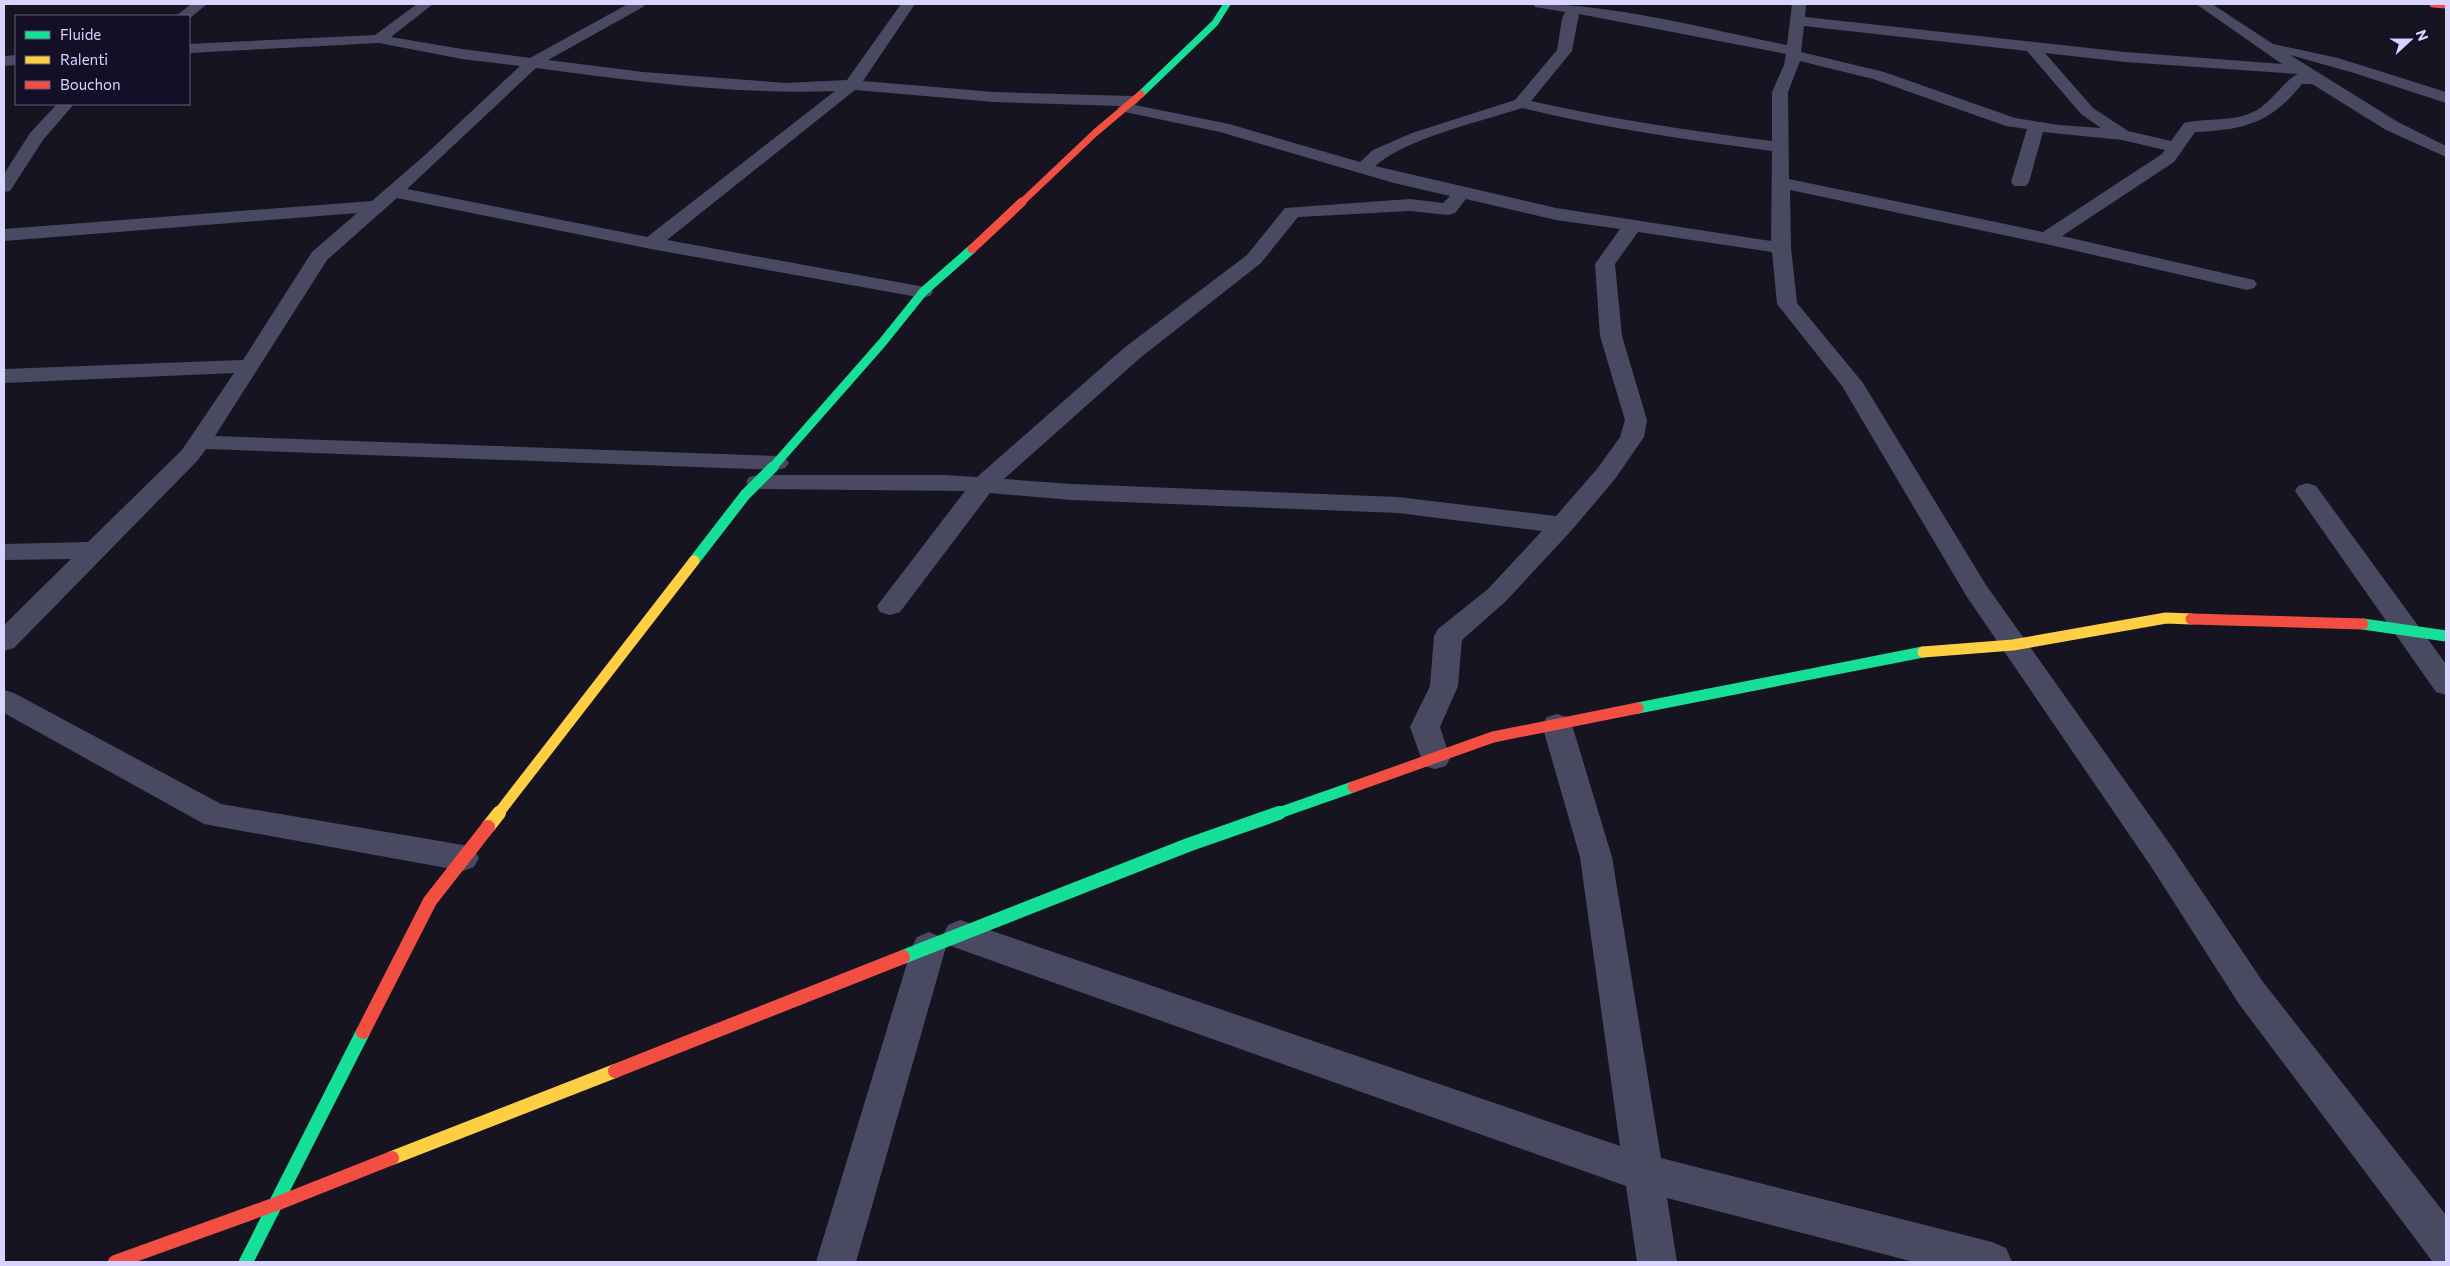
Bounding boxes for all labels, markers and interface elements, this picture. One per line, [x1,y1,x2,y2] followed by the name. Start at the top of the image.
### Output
[15,15,190,105] legend
[2385,15,2435,65] north arrow
[60,25,101,43] text: Fluide
[2413,27,2432,43] text: N
[60,50,108,68] text: Ralenti
[60,75,121,93] text: Bouchon

